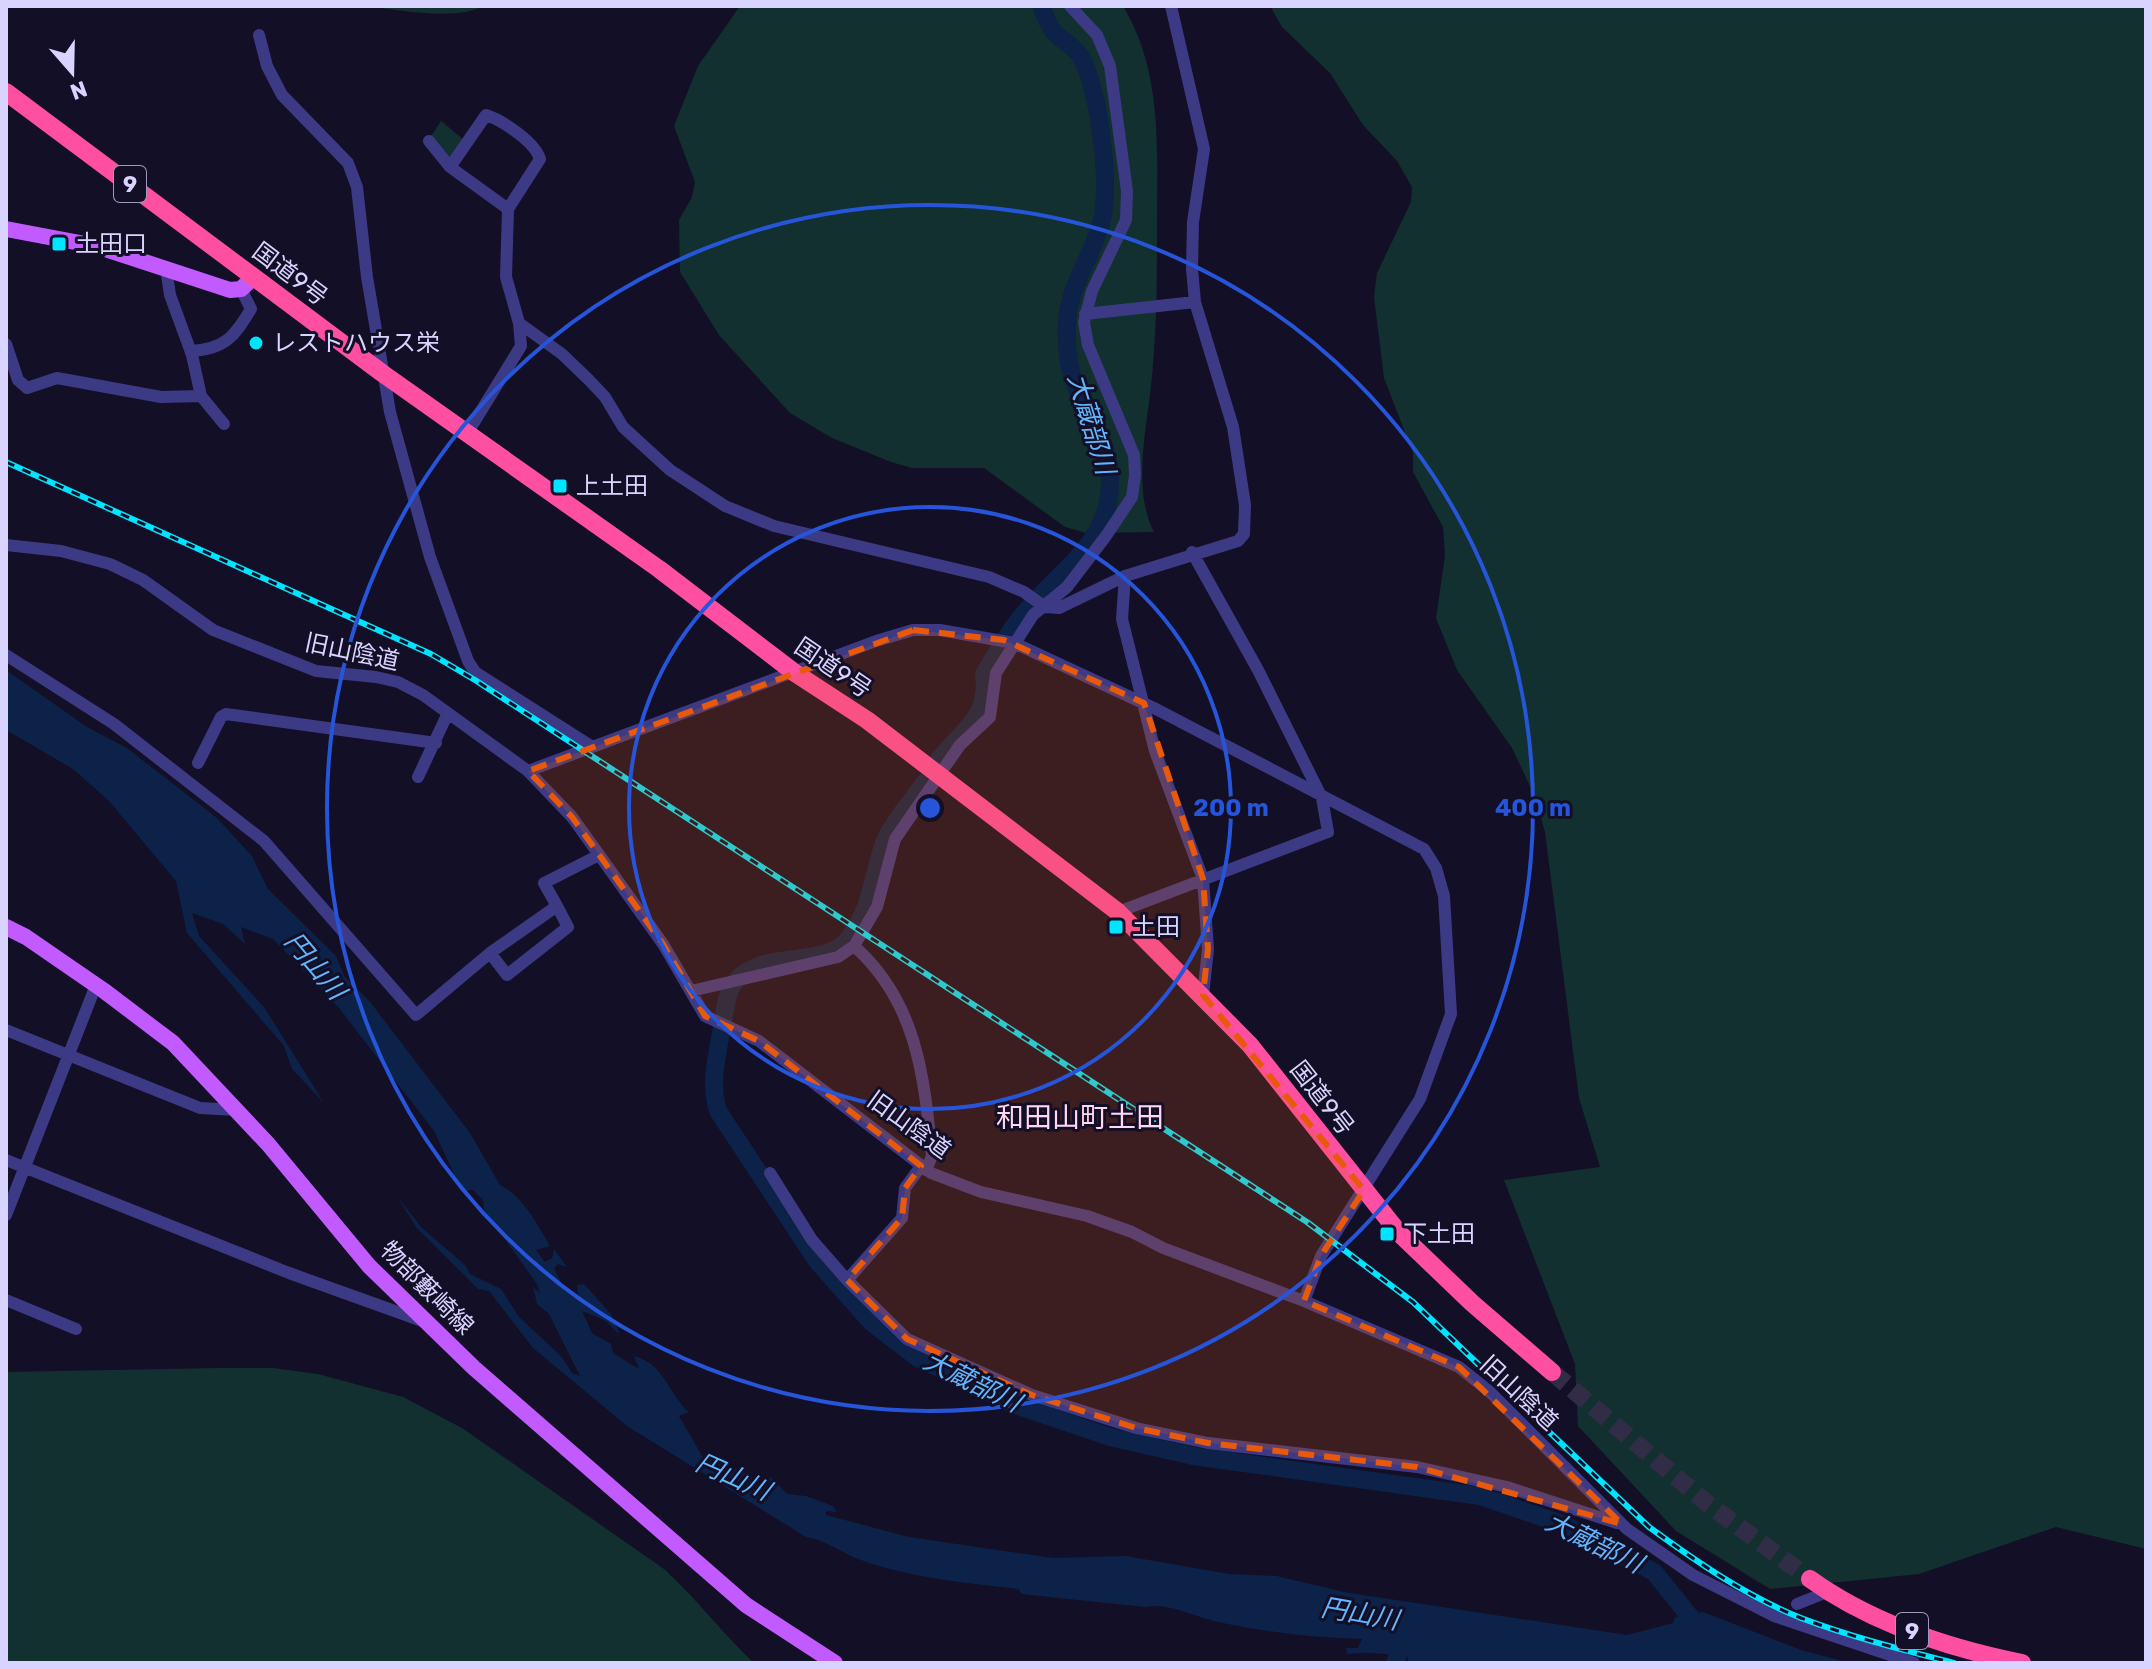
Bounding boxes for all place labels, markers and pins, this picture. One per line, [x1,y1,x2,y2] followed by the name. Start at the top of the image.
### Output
[75,230,147,258] place label: 土田口
[50,235,68,253] marker: 土田口
[272,329,440,357] place label: レストハウス栄
[247,334,265,352] marker: レストハウス栄
[576,472,648,500] place label: 上土田
[551,477,569,495] marker: 上土田
[916,794,944,822] centre of rings
[1132,913,1180,941] place label: 土田
[1107,918,1125,936] marker: 土田
[1403,1220,1475,1248] place label: 下土田
[1378,1225,1396,1243] marker: 下土田

